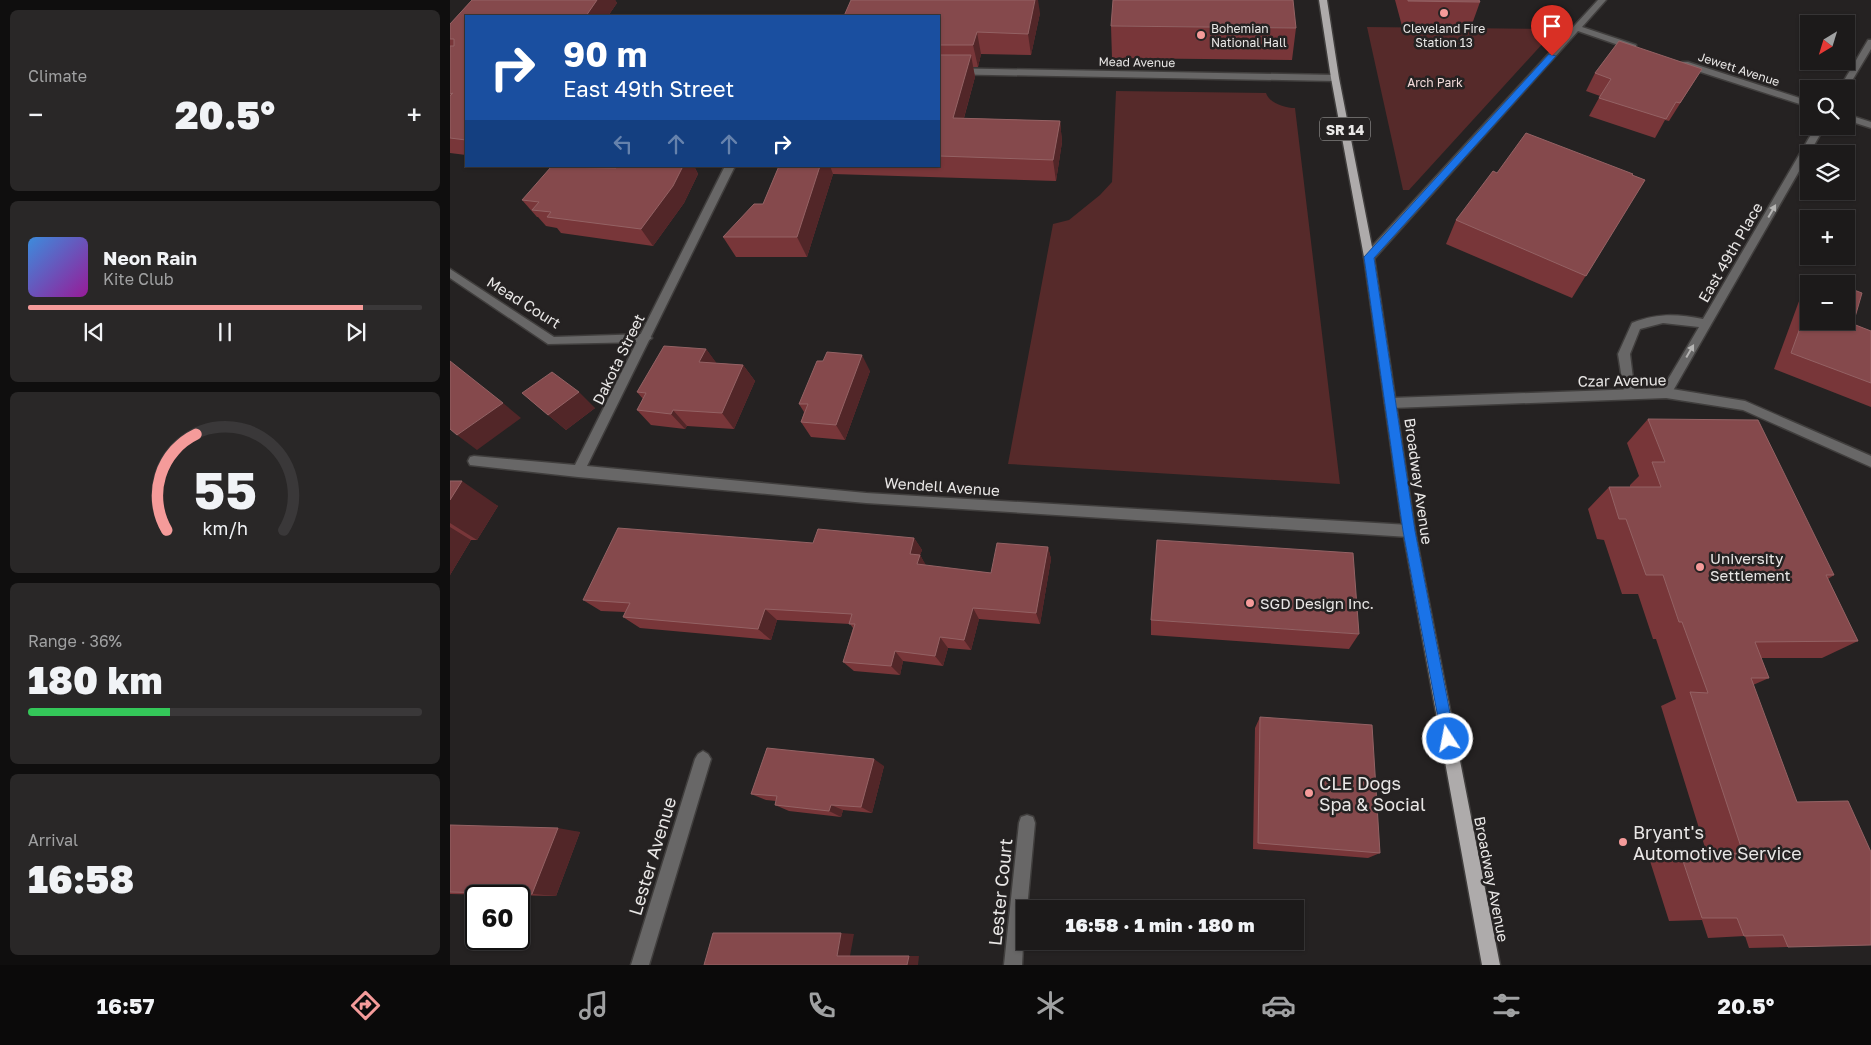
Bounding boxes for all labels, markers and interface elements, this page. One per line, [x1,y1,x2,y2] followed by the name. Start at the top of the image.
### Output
[1531,5,1573,56] pin
[1438,7,1450,19] marker: Cleveland Fire Station 13
[1538,12,1566,40] icon: arrive
[1800,15,1855,70] north arrow
[1800,15,1855,330] map controls
[1211,21,1287,50] place label: Bohemian National Hall
[1403,21,1485,50] place label: Cleveland Fire Station 13
[1195,29,1207,41] marker: Bohemian National Hall
[563,33,647,75] text: 90 m
[480,35,545,100] icon: right
[1696,49,1782,89] street label: Jewett Avenue
[1098,54,1176,70] street label: Mead Avenue
[28,66,87,86] text: Climate
[563,75,734,102] text: East 49th Street
[1407,75,1463,90] park label: Arch Park
[1800,80,1855,135] button: search
[175,92,275,137] text: 20.5°
[28,98,43,131] text: −
[407,98,422,131] text: +
[1320,118,1370,140] road number: SR 14
[609,130,637,158] icon: left
[662,130,690,158] icon: ahead
[715,130,743,158] icon: ahead
[768,130,796,158] icon: right
[1800,145,1855,200] button: layers
[1694,199,1766,305] street label: East 49th Place
[1767,204,1776,217] one-way arrow
[1800,210,1855,265] button: +
[103,246,197,269] text: Neon Rain
[103,269,174,289] text: Kite Club
[484,272,564,332] street label: Mead Court
[1800,275,1855,330] button: −
[588,311,648,407] street label: Dakota Street
[80,318,108,346] icon: previous
[211,318,239,346] icon: pause
[342,318,370,346] icon: next
[1686,344,1694,359] one-way arrow
[1577,370,1667,390] street label: Czar Avenue
[1401,417,1437,546] street label: Broadway Avenue
[193,458,257,520] text: 55
[884,473,1001,499] street label: Wendell Avenue
[202,517,248,539] text: km/h
[1710,549,1791,584] place label: University Settlement
[1694,561,1706,573] marker: University Settlement
[1260,594,1374,612] place label: SGD Design Inc.
[1244,597,1256,609] marker: SGD Design Inc.
[28,631,122,651] text: Range · 36%
[28,657,163,702] text: 180 km
[1421,712,1473,764] position arrow
[1319,772,1426,815] place label: CLE Dogs Spa & Social
[1303,787,1315,799] marker: CLE Dogs Spa & Social
[624,794,680,918] street label: Lester Avenue
[1471,815,1513,944] street label: Broadway Avenue
[1633,821,1802,864] place label: Bryant's Automotive Service
[28,830,78,850] text: Arrival
[1617,836,1629,848] marker: Bryant's Automotive Service
[983,837,1017,947] street label: Lester Court
[28,856,134,901] text: 16:58
[465,885,530,950] speed limit sign: 60
[1065,913,1255,936] text: 16:58 · 1 min · 180 m
[348,988,383,1023] icon: directions
[576,988,611,1023] icon: music
[804,988,839,1023] icon: phone
[1033,988,1068,1023] icon: climate
[1261,988,1296,1023] icon: car
[1489,988,1524,1023] icon: filters
[97,992,154,1019] text: 16:57
[1717,992,1774,1019] text: 20.5°

